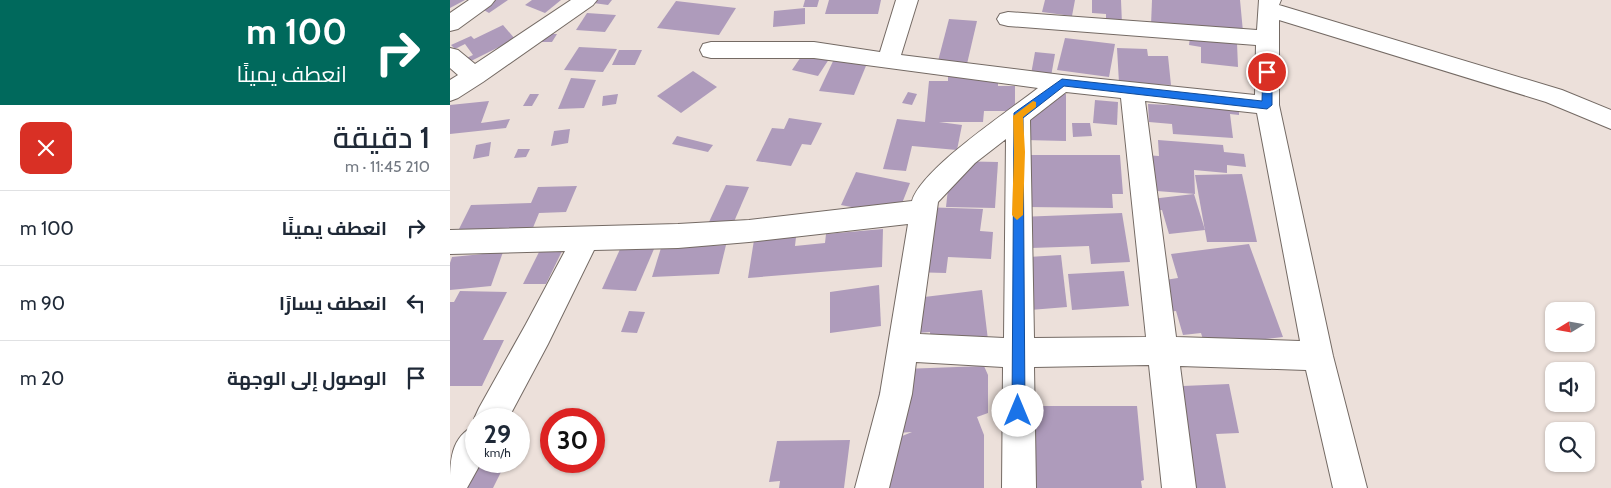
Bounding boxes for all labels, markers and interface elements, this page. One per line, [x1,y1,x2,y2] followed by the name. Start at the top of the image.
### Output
[246,10,347,53] text: 100 m
[365,20,430,85] icon: right
[1246,51,1288,93] pin
[1253,58,1281,86] icon: arrive
[236,61,347,88] text: انعطف يمينًا
[333,119,430,156] text: 1 دقيقة
[20,122,72,174] button: close
[345,157,430,176] text: 210 m · 11:45
[402,214,430,242] icon: right
[20,217,74,240] text: 100 m
[281,217,387,240] text: انعطف يمينًا
[402,289,430,317] icon: left
[20,292,65,315] text: 90 m
[279,292,387,315] text: انعطف يسارًا
[1545,302,1595,352] north arrow
[1545,302,1595,472] map controls
[1545,362,1595,412] button: sound
[402,364,430,392] icon: arrive
[20,367,64,390] text: 20 m
[227,367,387,390] text: الوصول إلى الوجهة
[991,384,1043,436] position arrow
[540,408,605,473] speed limit sign: 30
[484,419,511,449] text: 29
[1545,422,1595,472] button: search
[484,445,511,460] text: km/h

